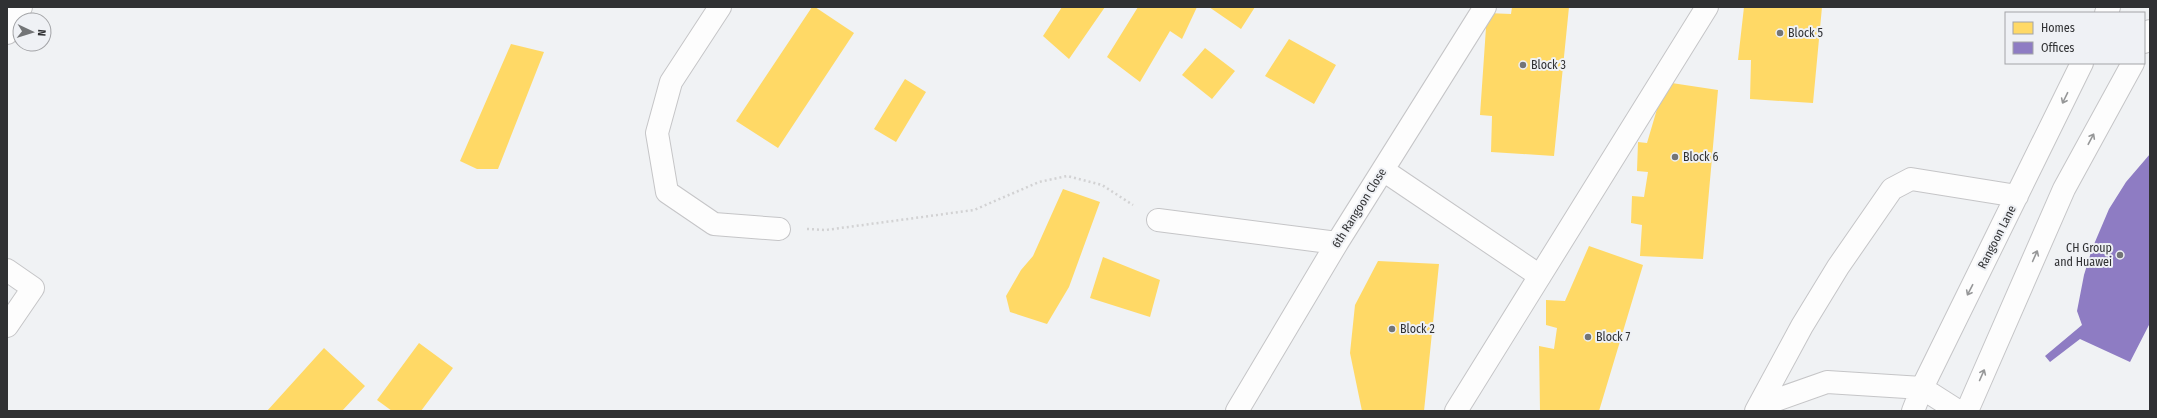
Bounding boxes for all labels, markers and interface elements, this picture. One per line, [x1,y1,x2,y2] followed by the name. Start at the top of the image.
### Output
[12,12,52,52] north arrow
[2005,12,2145,64] legend
[2041,21,2075,35] text: Homes
[1788,26,1824,40] place label: Block 5
[1775,28,1785,38] marker: Block 5
[35,29,48,36] text: N
[2041,41,2074,55] text: Offices
[1531,58,1566,72] place label: Block 3
[1518,60,1528,70] marker: Block 3
[2061,92,2068,104] one-way arrow
[2088,134,2096,146] one-way arrow
[1683,150,1719,164] place label: Block 6
[1670,152,1680,162] marker: Block 6
[1329,166,1389,250] street label: 6th Rangoon Close
[1975,203,2019,271] street label: Rangoon Lane
[2054,241,2112,269] place label: CH Group and Huawei
[2115,250,2125,260] marker: CH Group and Huawei
[2032,251,2039,263] one-way arrow
[1966,284,1974,296] one-way arrow
[1400,322,1435,336] place label: Block 2
[1387,324,1397,334] marker: Block 2
[1596,330,1631,344] place label: Block 7
[1583,332,1593,342] marker: Block 7
[1979,370,1986,382] one-way arrow

